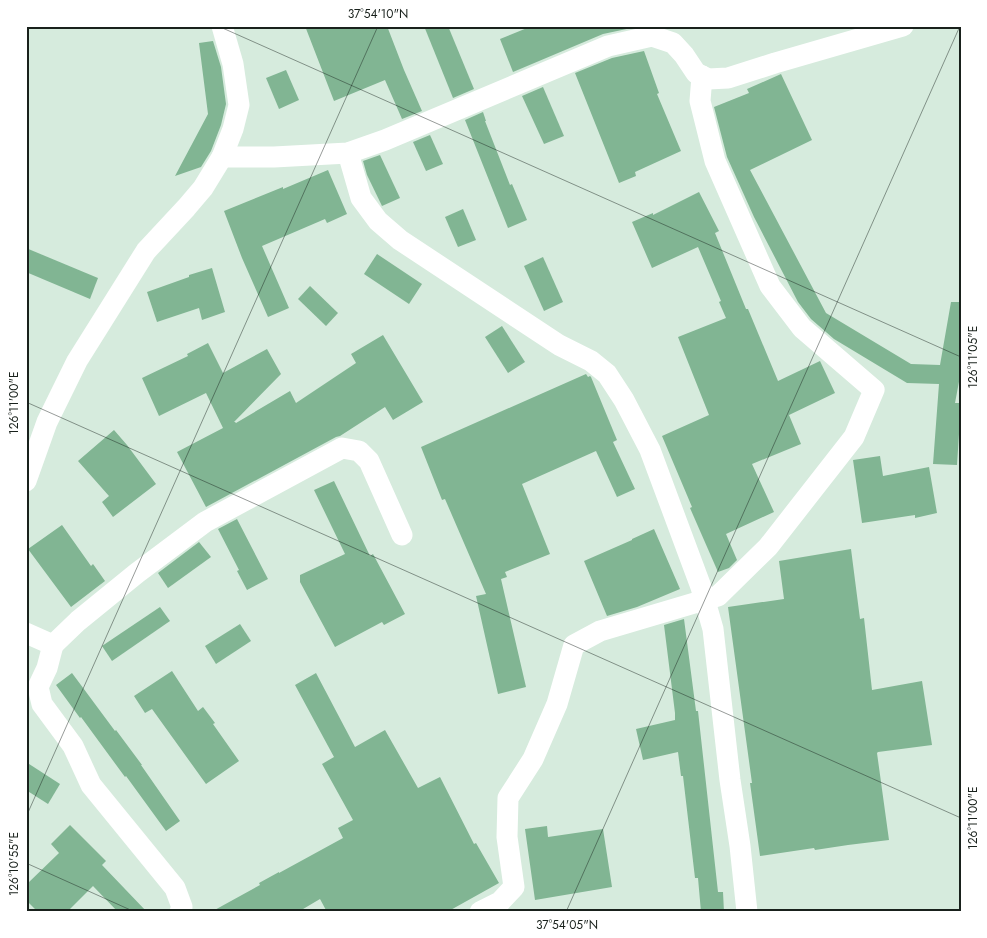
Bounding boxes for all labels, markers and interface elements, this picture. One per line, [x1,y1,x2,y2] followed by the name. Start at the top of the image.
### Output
[348,5,408,23] text: 37°54'10"N
[964,326,982,388] text: 126°11'05"E
[5,371,23,435] text: 126°11'00"E
[964,786,982,850] text: 126°11'00"E
[5,832,23,896] text: 126°10'55"E
[536,916,598,934] text: 37°54'05"N

